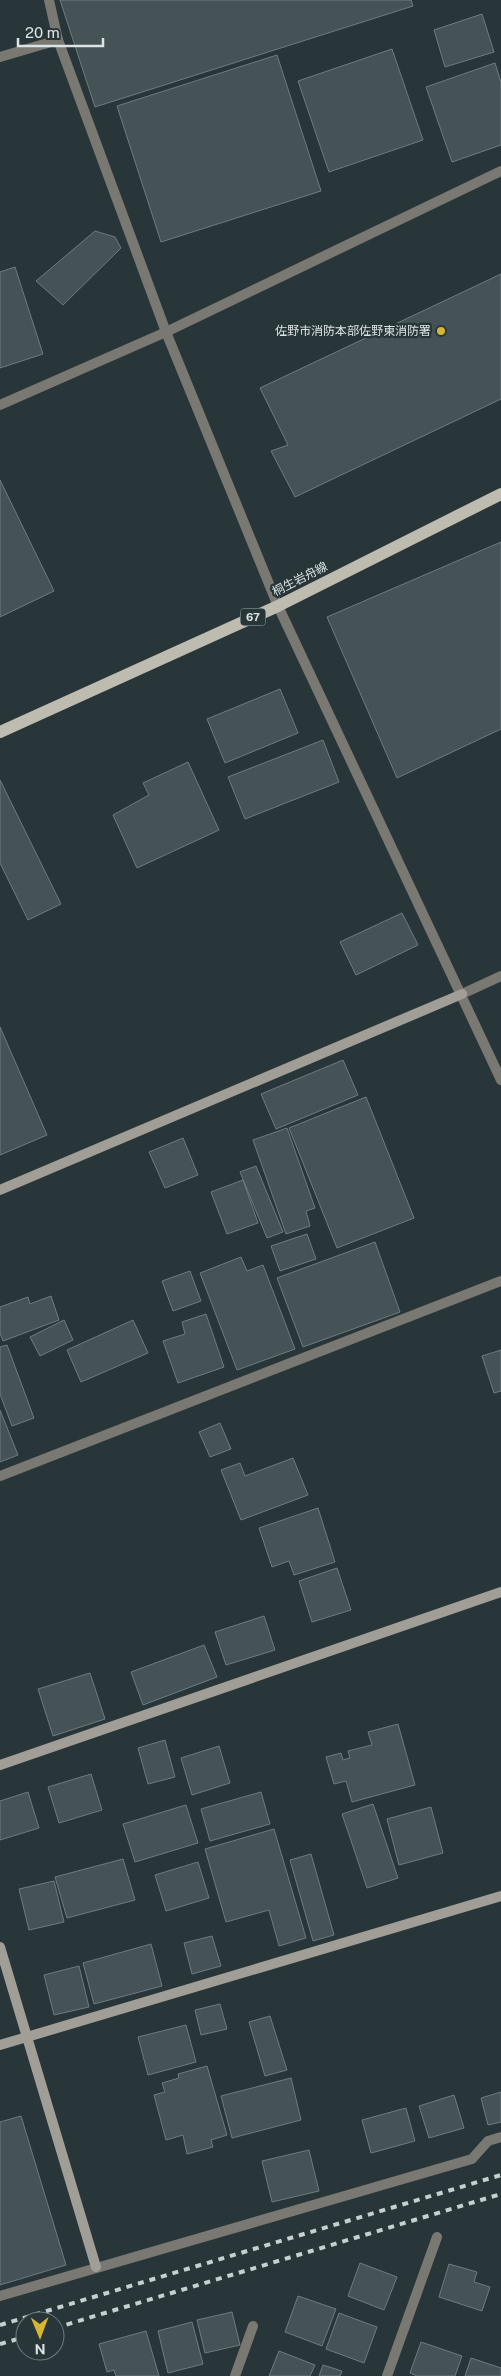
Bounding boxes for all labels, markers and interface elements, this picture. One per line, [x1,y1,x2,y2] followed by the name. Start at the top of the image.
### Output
[18,15,102,47] scale bar
[25,24,60,41] text: 20 m
[275,324,431,338] place label: 佐野市消防本部佐野東消防署
[435,325,447,337] marker: 佐野市消防本部佐野東消防署
[270,559,330,599] street label: 桐生岩舟線
[240,608,266,626] road number: 67
[15,2311,65,2361] north arrow
[35,2341,46,2357] text: N

